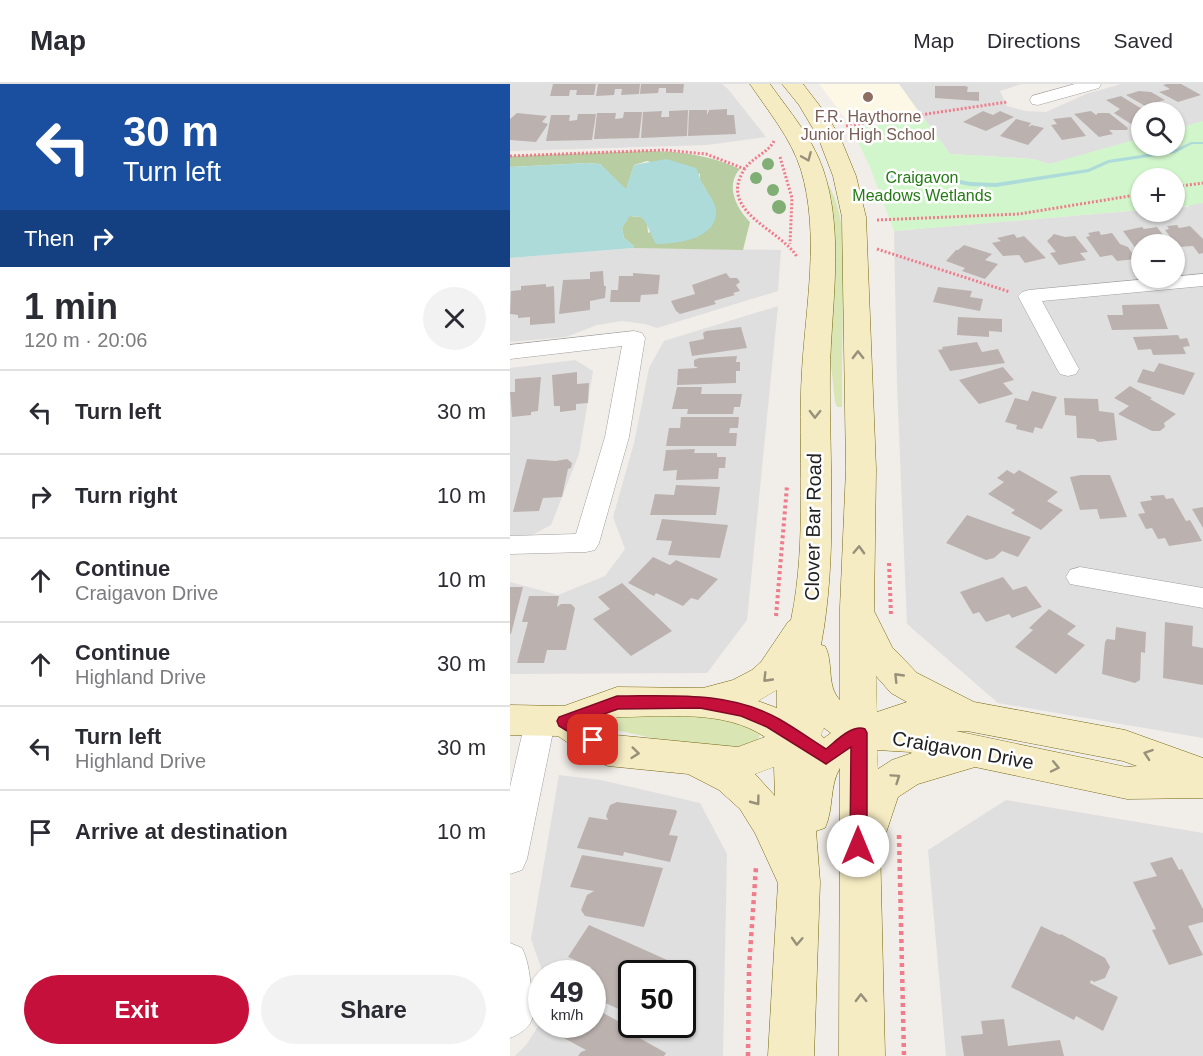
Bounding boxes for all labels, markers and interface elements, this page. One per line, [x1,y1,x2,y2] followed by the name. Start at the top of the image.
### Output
[30,25,86,56] text: Map
[913,29,954,52] text: Map
[987,29,1080,52] text: Directions
[1113,29,1173,52] text: Saved
[861,90,875,104] marker: F.R. Haythorne Junior High School
[1131,102,1185,288] map controls
[1131,102,1185,156] button: search
[24,108,102,186] icon: left
[123,108,219,155] text: 30 m
[801,108,935,143] place label: F.R. Haythorne Junior High School
[799,150,811,161] one-way arrow
[123,157,221,187] text: Turn left
[1131,168,1185,222] button: +
[852,169,992,204] park label: Craigavon Meadows Wetlands
[86,222,119,255] icon: right
[24,226,74,251] text: Then
[1131,234,1185,288] button: −
[24,286,118,327] text: 1 min
[423,287,486,350] button: close
[24,329,147,351] text: 120 m · 20:06
[852,350,864,359] one-way arrow
[24,396,57,429] icon: left
[75,399,161,424] text: Turn left
[437,399,486,424] text: 30 m
[809,409,821,418] one-way arrow
[801,453,825,601] street label: Clover Bar Road
[24,480,57,513] icon: right
[75,483,177,508] text: Turn right
[437,483,486,508] text: 10 m
[852,545,865,554] one-way arrow
[75,556,170,581] text: Continue
[24,564,57,597] icon: ahead
[437,567,486,592] text: 10 m
[75,582,218,604] text: Craigavon Drive
[75,640,170,665] text: Continue
[24,648,57,681] icon: ahead
[437,651,486,676] text: 30 m
[75,666,206,688] text: Highland Drive
[763,671,774,682] one-way arrow
[894,673,905,683] one-way arrow
[567,714,618,765] pin
[576,723,609,756] icon: arrive
[75,724,161,749] text: Turn left
[890,727,1036,773] street label: Craigavon Drive
[24,732,57,765] icon: left
[437,735,486,760] text: 30 m
[631,746,640,759] one-way arrow
[1143,749,1154,762] one-way arrow
[75,750,206,772] text: Highland Drive
[1050,760,1060,773] one-way arrow
[889,774,900,785] one-way arrow
[749,794,760,805] one-way arrow
[826,814,890,878] position arrow
[24,816,57,849] icon: arrive
[75,819,288,844] text: Arrive at destination
[437,819,486,844] text: 10 m
[790,936,803,945] one-way arrow
[618,960,696,1038] speed limit sign: 50
[24,975,249,1044] button: Exit
[261,975,486,1044] button: Share
[550,975,584,1008] text: 49
[855,993,867,1002] one-way arrow
[551,1006,583,1023] text: km/h

